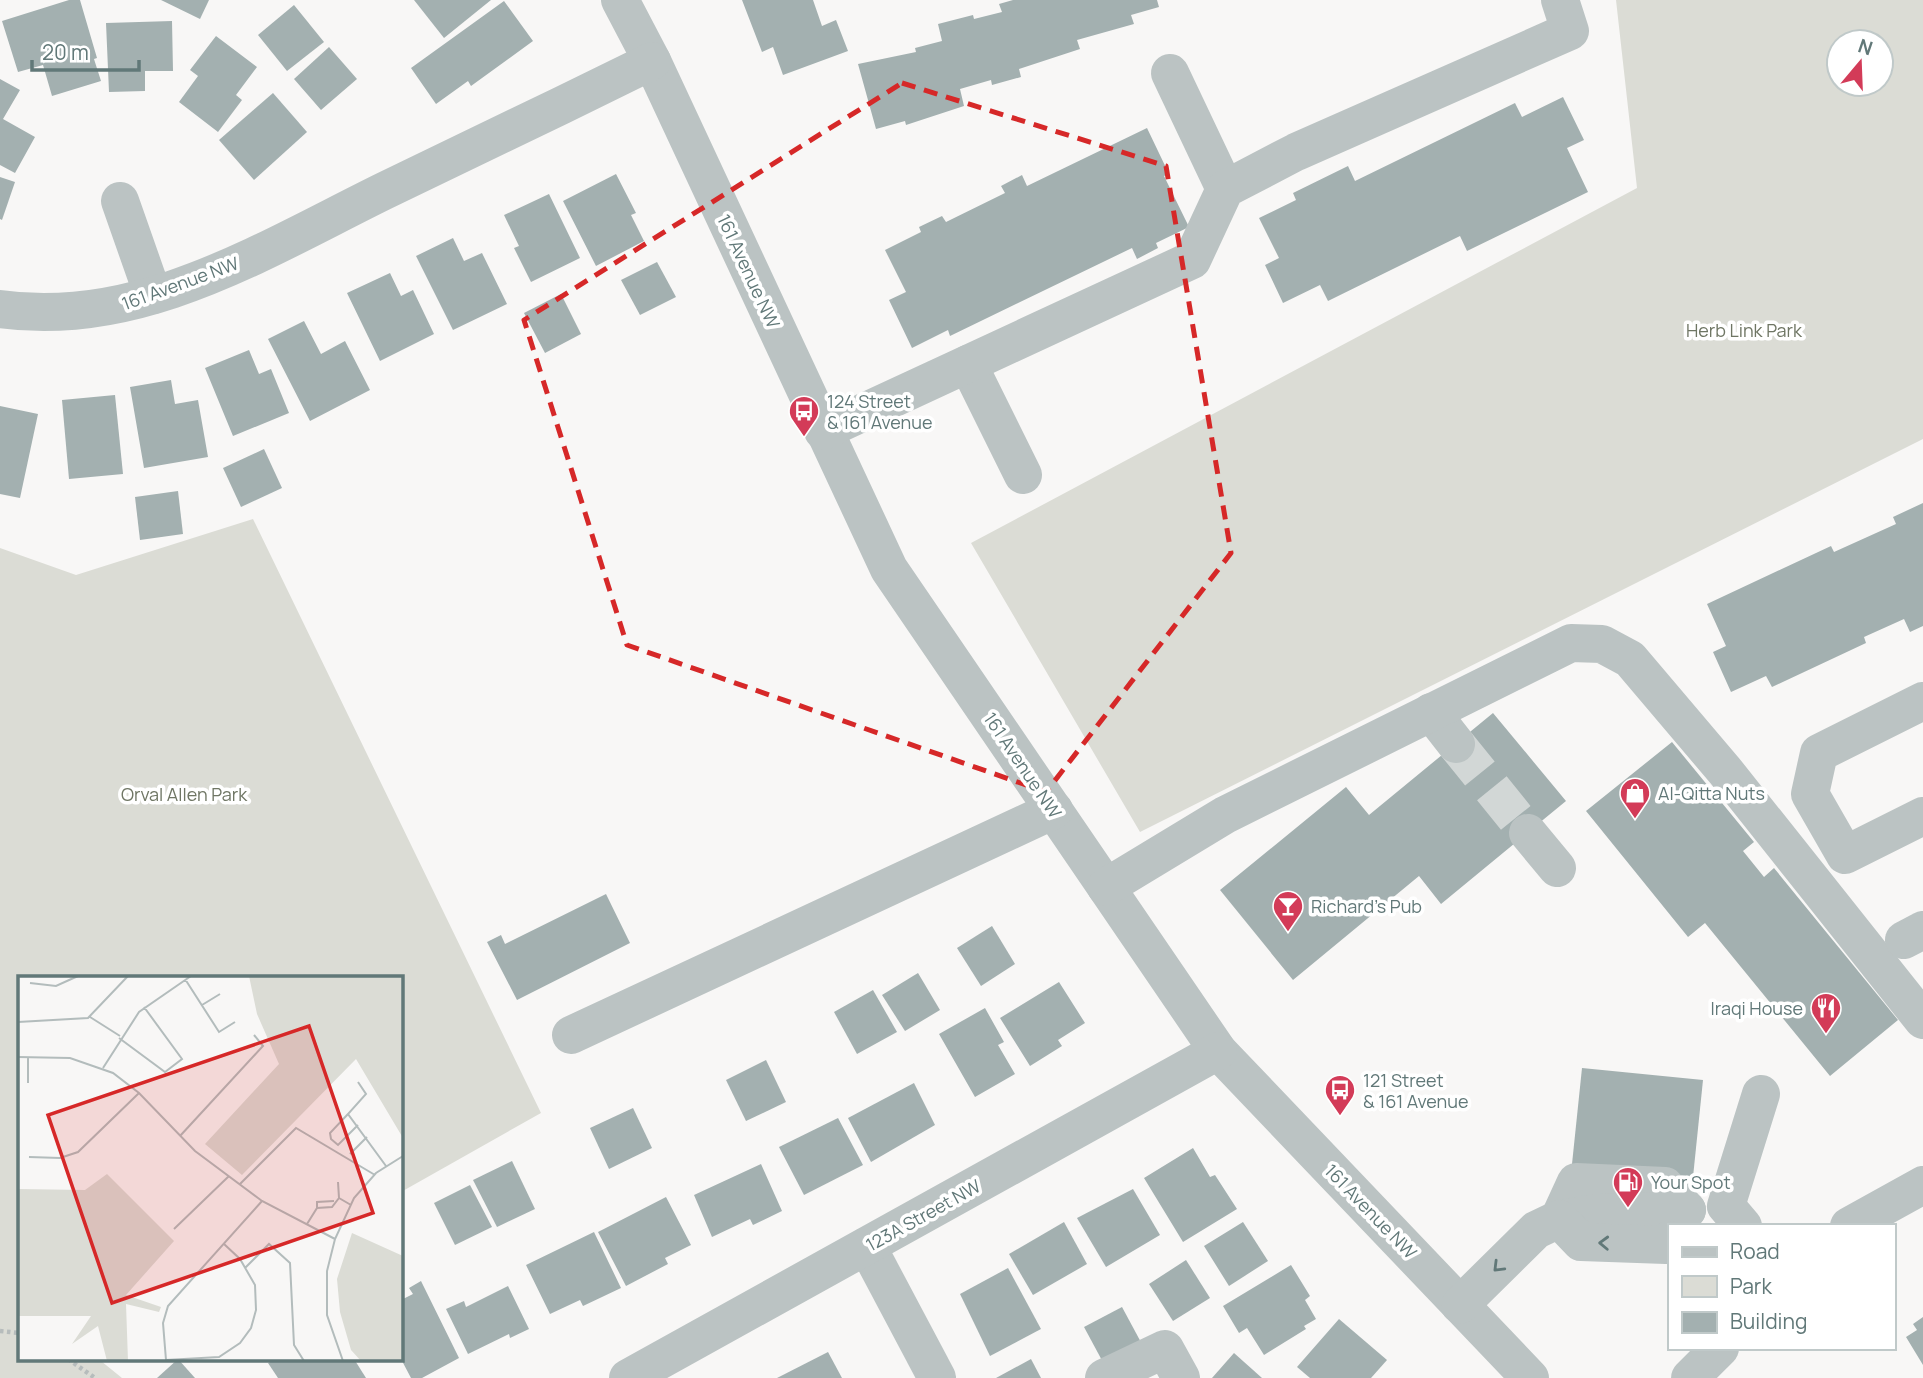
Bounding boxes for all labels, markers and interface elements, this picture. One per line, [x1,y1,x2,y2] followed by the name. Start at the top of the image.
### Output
[32,28,138,72] scale bar
[1825,28,1895,98] north arrow
[1855,32,1876,61] text: N
[42,38,89,66] text: 20 m
[712,210,786,332] street label: 161 Avenue NW
[118,251,242,315] street label: 161 Avenue NW
[1686,318,1803,342] park label: Herb Link Park
[827,389,933,434] place label: 124 Street & 161 Avenue
[787,394,821,438] bus stop icon: 124 Street & 161 Avenue
[979,707,1067,823] street label: 161 Avenue NW
[1618,776,1652,820] shop icon: Al-Qitta Nuts
[1658,781,1765,805] place label: Al-Qitta Nuts
[121,782,248,806] park label: Orval Allen Park
[1271,889,1305,933] bar icon: Richard's Pub
[1311,894,1422,918] place label: Richard's Pub
[18,976,402,1360] inset map
[1809,991,1843,1035] restaurant icon: Iraqi House
[1711,996,1803,1020] place label: Iraqi House
[1363,1068,1469,1113] place label: 121 Street & 161 Avenue
[1323,1073,1357,1117] bus stop icon: 121 Street & 161 Avenue
[1320,1158,1422,1264] street label: 161 Avenue NW
[1611,1165,1645,1209] fuel station icon: Your Spot
[1651,1170,1731,1194] place label: Your Spot
[861,1173,985,1256] street label: 123A Street NW
[1668,1224,1895,1350] legend
[1598,1235,1609,1250] one-way arrow
[1730,1237,1780,1265] text: Road
[1493,1259,1506,1272] one-way arrow
[1730,1272,1772,1300] text: Park
[1730,1307,1807,1335] text: Building

